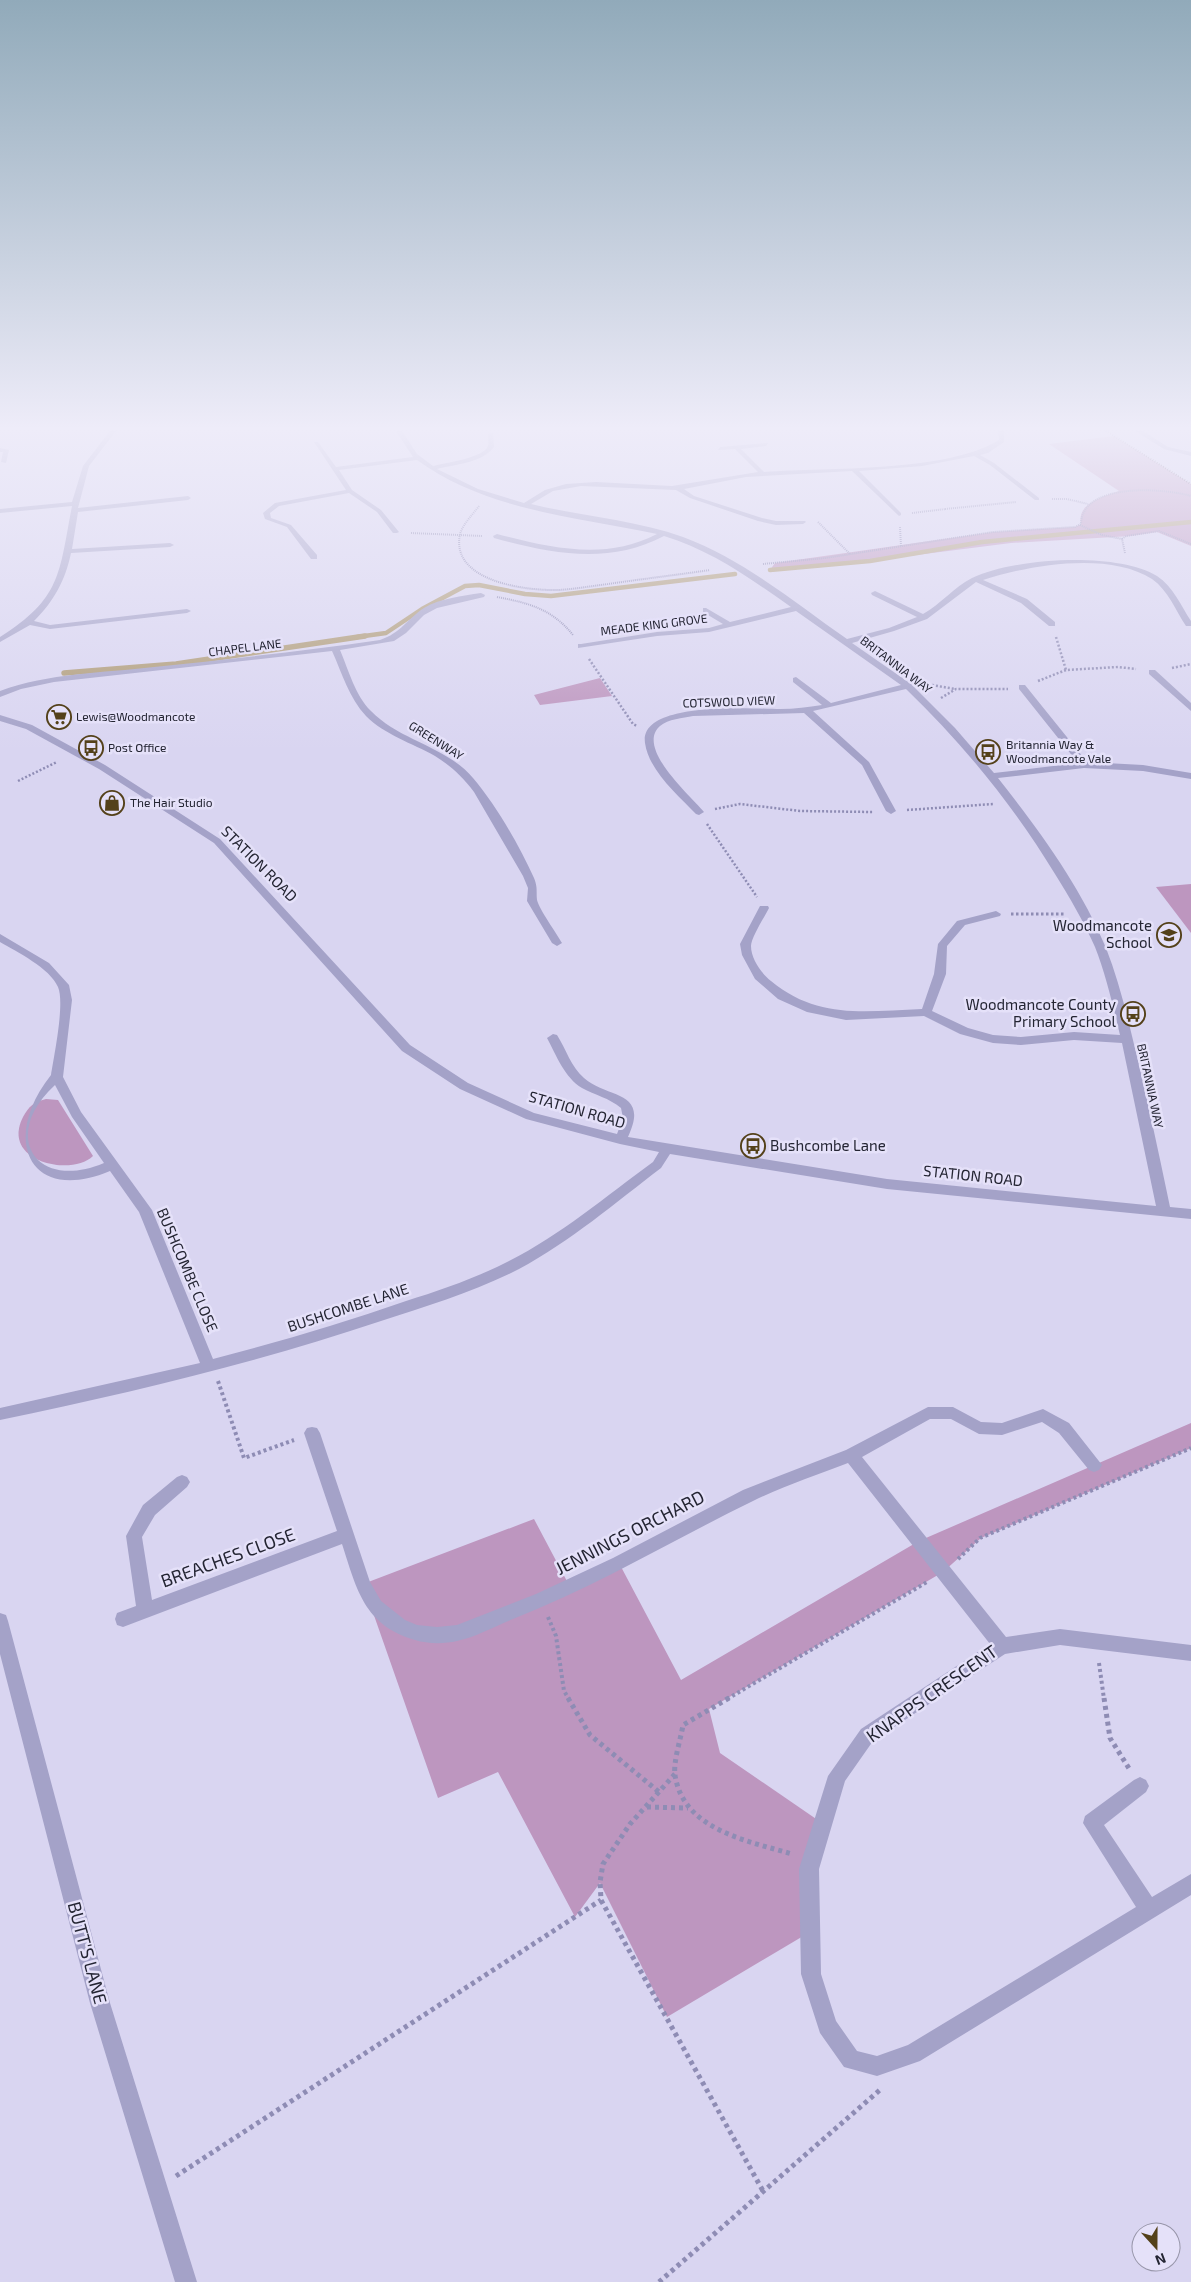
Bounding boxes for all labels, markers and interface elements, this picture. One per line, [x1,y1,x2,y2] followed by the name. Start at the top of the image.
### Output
[599,610,709,638] street label: MEADE KING GROVE
[858,633,935,696] street label: BRITANNIA WAY
[208,636,282,658] street label: CHAPEL LANE
[682,692,776,710] street label: COTSWOLD VIEW
[46,704,72,730] supermarket icon: Lewis@Woodmancote
[76,709,196,723] place label: Lewis@Woodmancote
[407,718,467,763] street label: GREENWAY
[78,735,104,761] bus stop icon: Post Office
[1006,737,1111,765] place label: Britannia Way & Woodmancote Vale
[975,739,1001,765] bus stop icon: Britannia Way & Woodmancote Vale
[108,740,167,754] place label: Post Office
[99,790,125,816] shop icon: The Hair Studio
[130,795,213,809] place label: The Hair Studio
[218,822,301,905] street label: STATION ROAD
[1053,916,1153,951] place label: Woodmancote School
[1156,922,1182,948] school or university icon: Woodmancote School
[966,995,1117,1030] place label: Woodmancote County Primary School
[1120,1001,1146,1027] bus stop icon: Woodmancote County Primary School
[1135,1042,1167,1130] street label: BRITANNIA WAY
[527,1087,628,1131] street label: STATION ROAD
[740,1133,766,1159] bus stop icon: Bushcombe Lane
[770,1136,886,1154] place label: Bushcombe Lane
[923,1161,1024,1189] street label: STATION ROAD
[154,1205,222,1334] street label: BUSHCOMBE CLOSE
[285,1279,411,1335] street label: BUSHCOMBE LANE
[551,1485,708,1579] street label: JENNINGS ORCHARD
[157,1523,298,1592] street label: BREACHES CLOSE
[862,1639,1002,1747] street label: KNAPPS CRESCENT
[64,1899,112,2006] street label: BUTT'S LANE
[1131,2222,1181,2272] north arrow
[1153,2250,1169,2269] text: N

